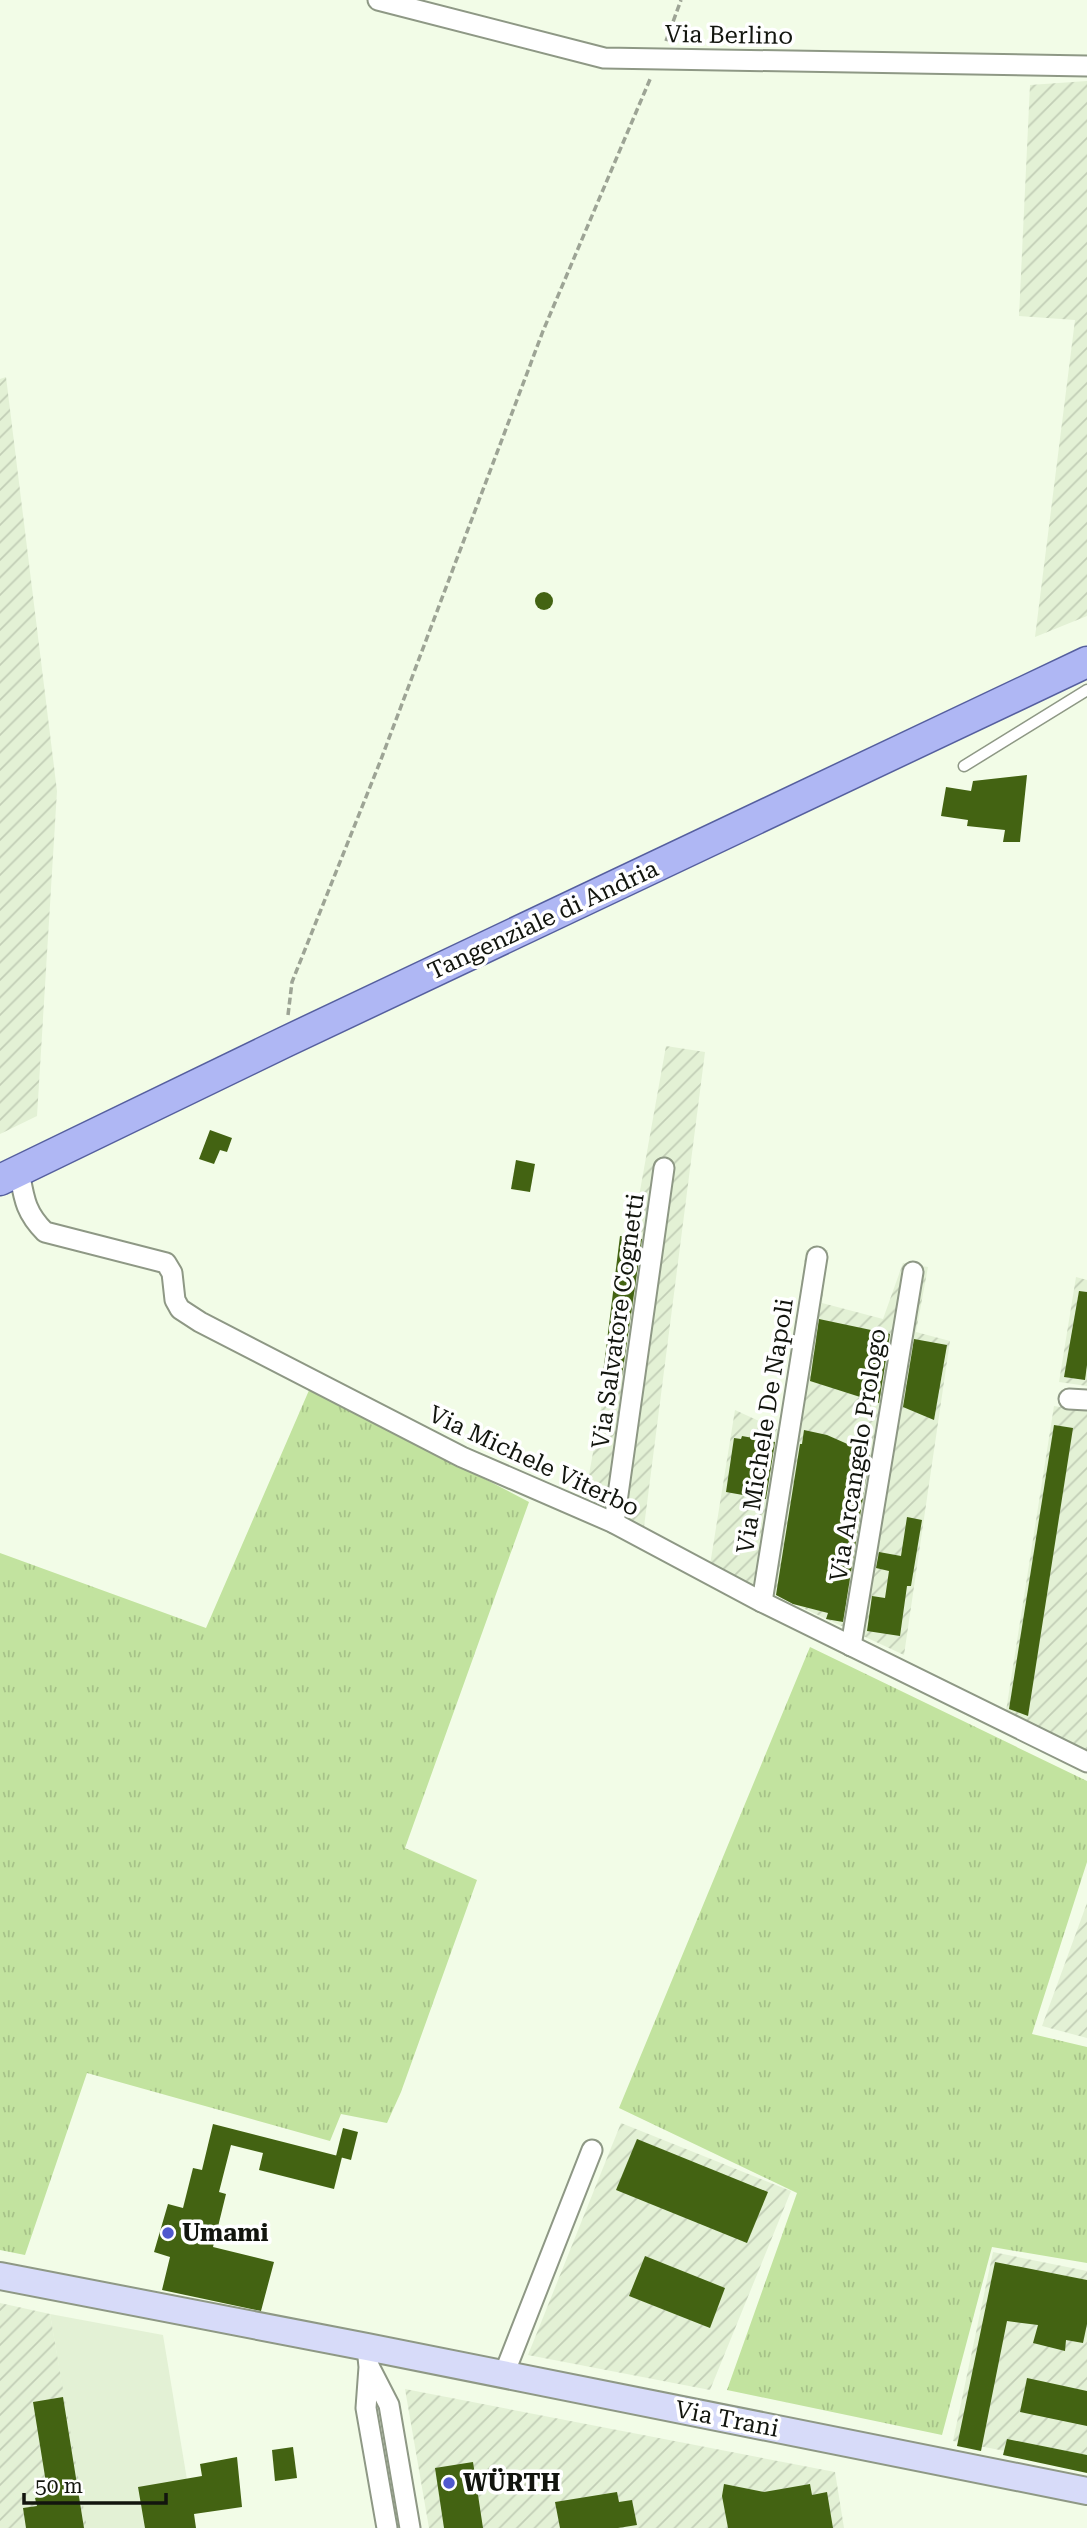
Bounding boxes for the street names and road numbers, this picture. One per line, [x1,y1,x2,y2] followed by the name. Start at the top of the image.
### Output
[665,20,793,50] street label: Via Berlino
[424,854,662,986] street label: Tangenziale di Andria
[586,1191,650,1450] street label: Via Salvatore Cognetti
[731,1296,799,1556] street label: Via Michele De Napoli
[824,1327,892,1583] street label: Via Arcangelo Prologo
[424,1400,644,1522] street label: Via Michele Viterbo
[673,2395,782,2443] street label: Via Trani

